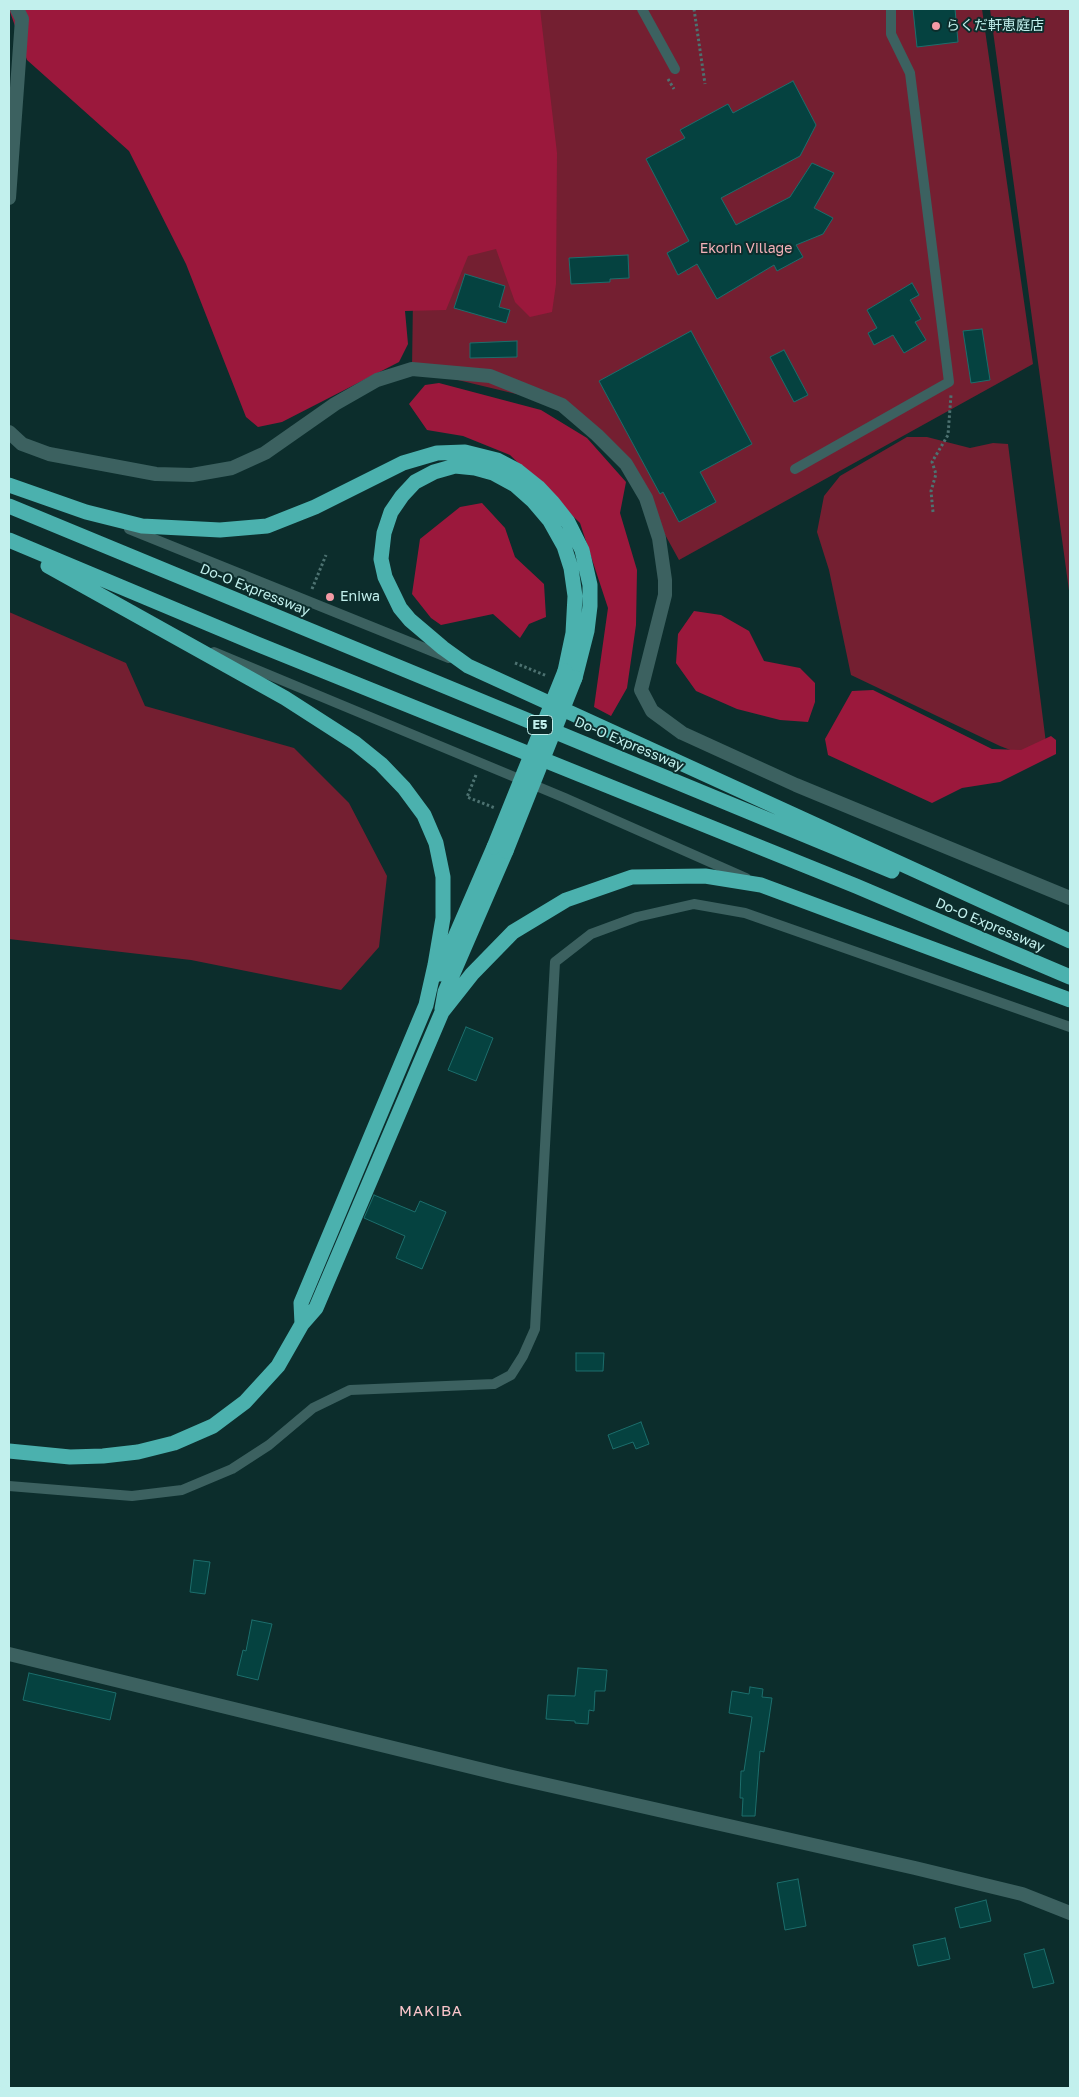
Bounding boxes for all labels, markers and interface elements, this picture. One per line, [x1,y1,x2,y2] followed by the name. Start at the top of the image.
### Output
[946,18,1044,34] place label: らくだ軒恵庭店
[930,20,942,32] marker: らくだ軒恵庭店
[700,241,792,257] park label: Ekorin Village
[198,560,312,620] street label: Do-O Expressway
[340,589,380,605] place label: Eniwa
[324,591,336,603] marker: Eniwa
[572,713,686,775] street label: Do-O Expressway
[528,716,552,734] road number: E5
[933,894,1047,956] street label: Do-O Expressway
[398,2002,464,2020] district label: MAKIBA

